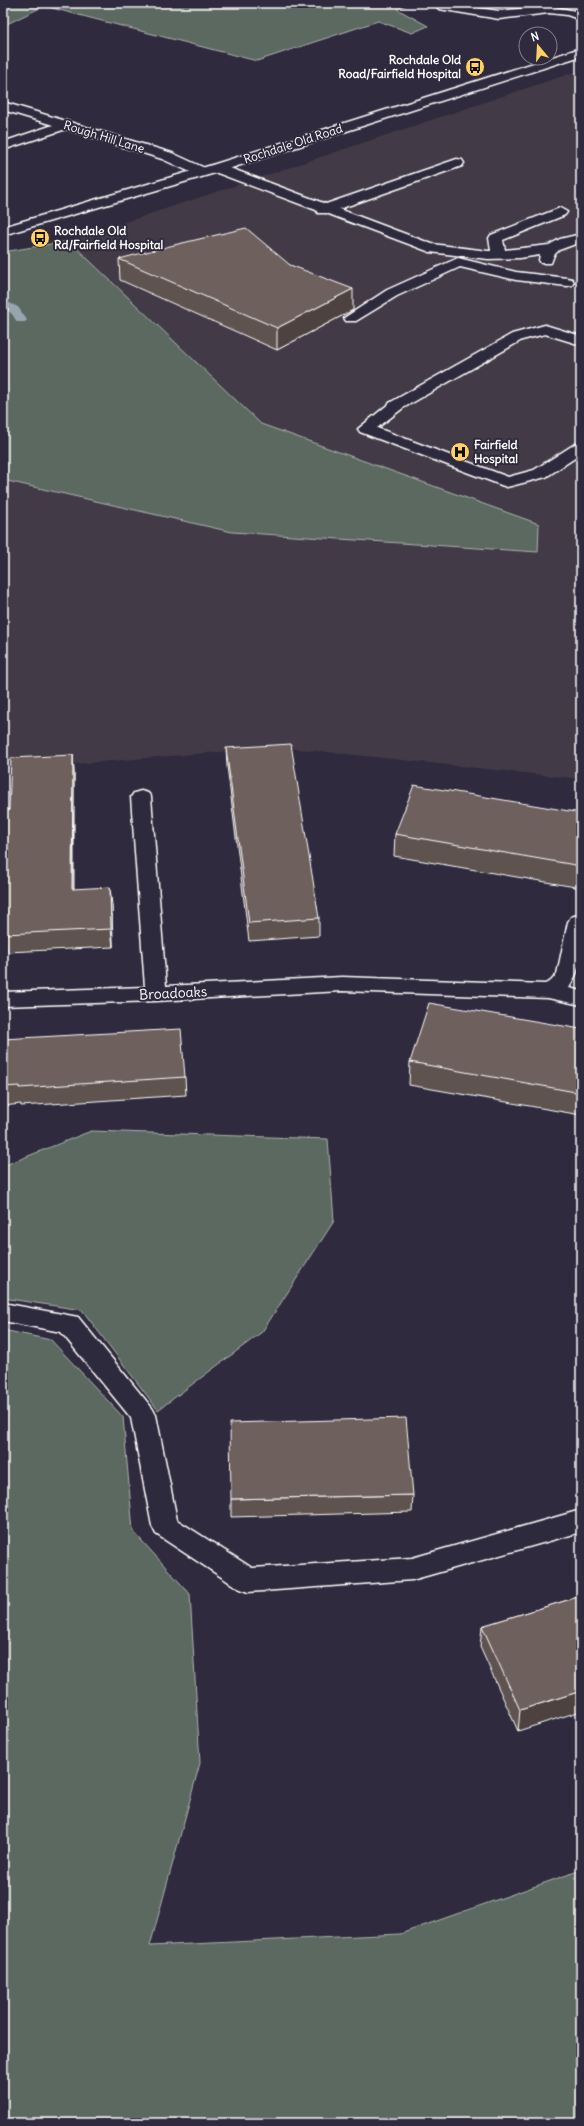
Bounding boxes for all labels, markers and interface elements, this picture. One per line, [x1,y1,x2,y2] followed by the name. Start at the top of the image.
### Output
[518,26,558,66] north arrow
[529,29,541,44] text: N
[338,52,461,82] place label: Rochdale Old Road/Fairfield Hospital
[464,56,486,78] bus stop icon: Rochdale Old Road/Fairfield Hospital
[62,117,146,156] street label: Rough Hill Lane
[241,120,344,167] street label: Rochdale Old Road
[54,223,164,253] place label: Rochdale Old Rd/Fairfield Hospital
[29,227,51,249] bus stop icon: Rochdale Old Rd/Fairfield Hospital
[474,437,518,467] place label: Fairfield Hospital
[449,441,471,463] hospital icon: Fairfield Hospital
[138,982,208,1004] street label: Broadoaks

